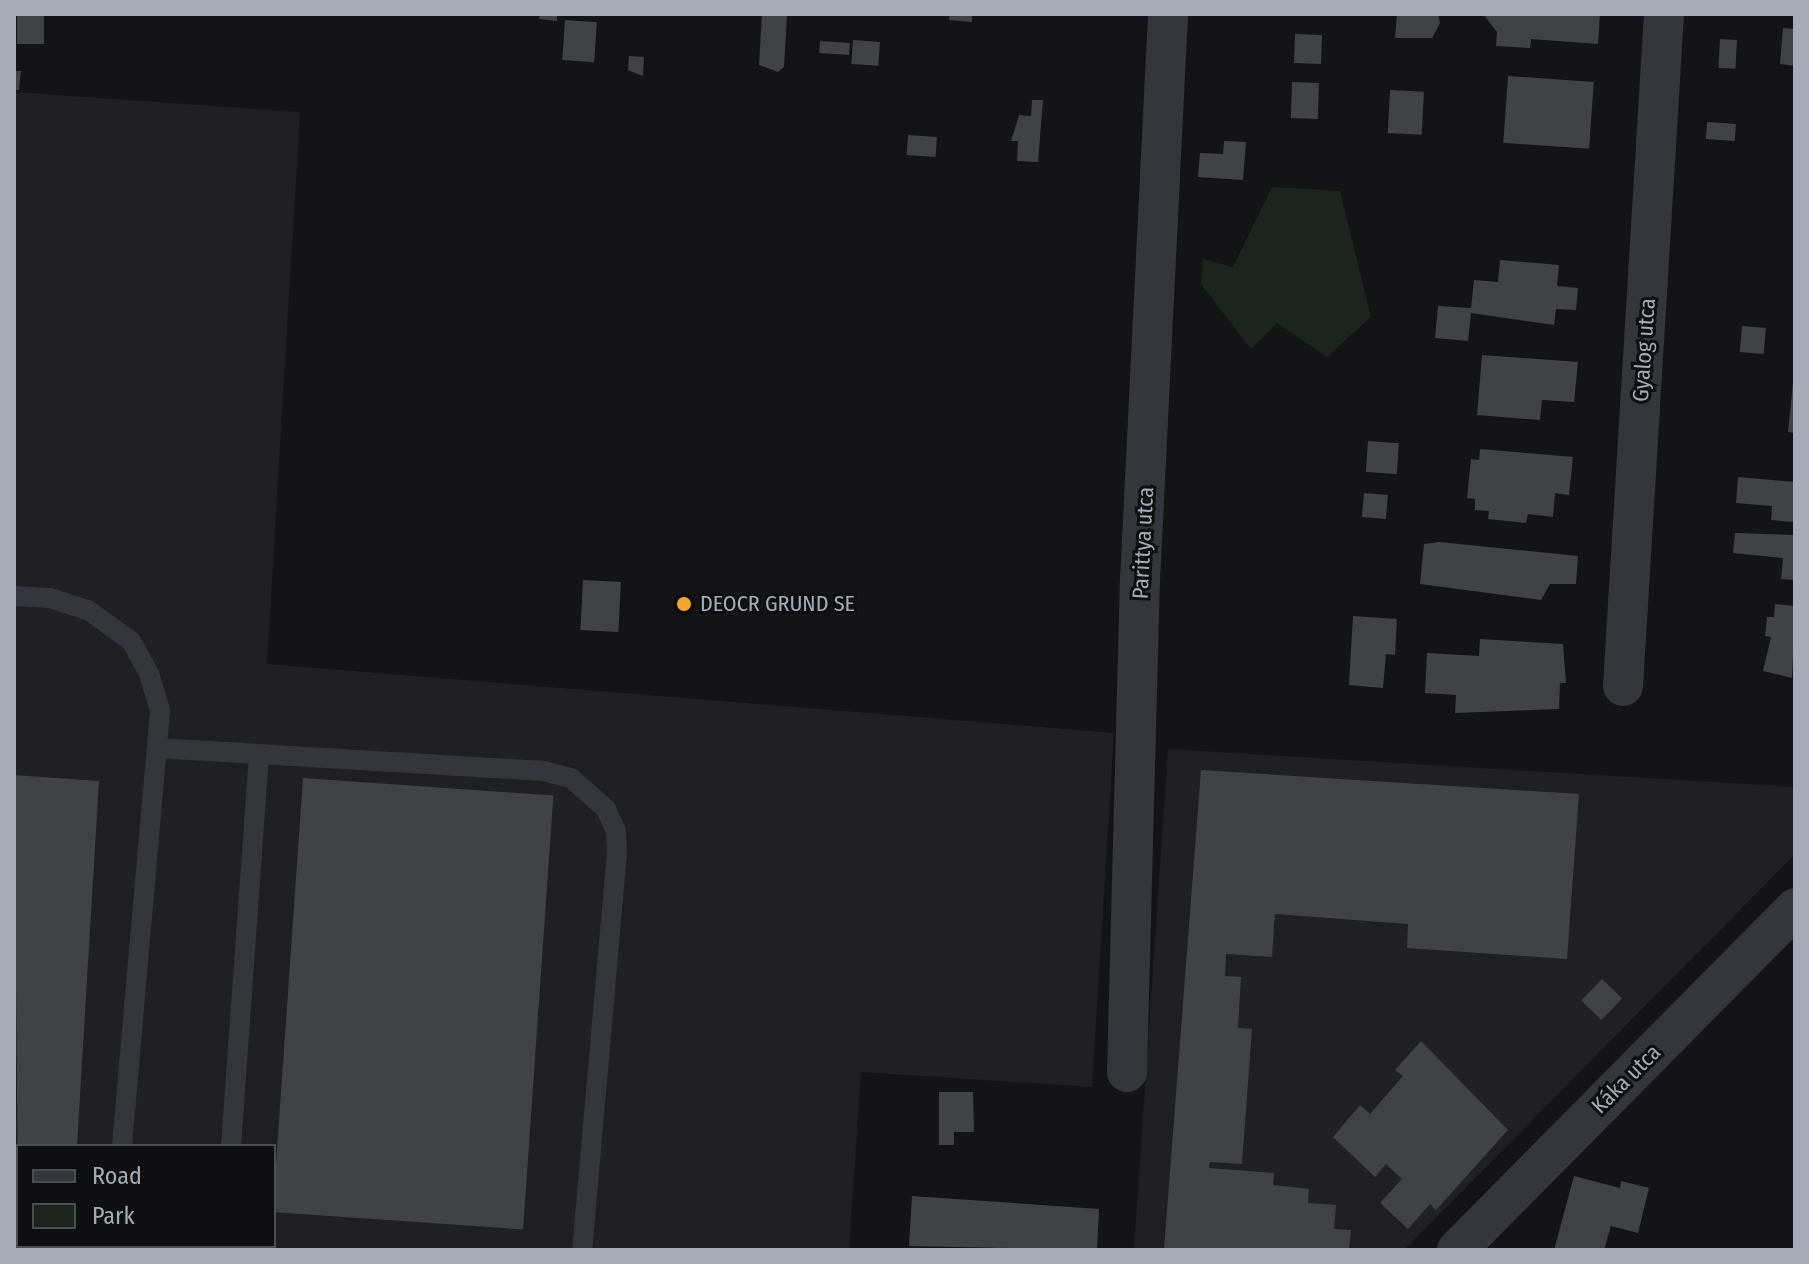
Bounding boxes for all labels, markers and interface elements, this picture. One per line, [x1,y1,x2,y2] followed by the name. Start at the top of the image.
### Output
[1627,297,1661,403] street label: Gyalog utca
[1127,486,1159,600] street label: Parittya utca
[700,591,855,617] place label: DEOCR GRUND SE
[675,595,693,613] marker: DEOCR GRUND SE
[1586,1039,1666,1119] street label: Káka utca
[16,1144,276,1248] legend
[92,1162,142,1190] text: Road
[92,1202,135,1230] text: Park

